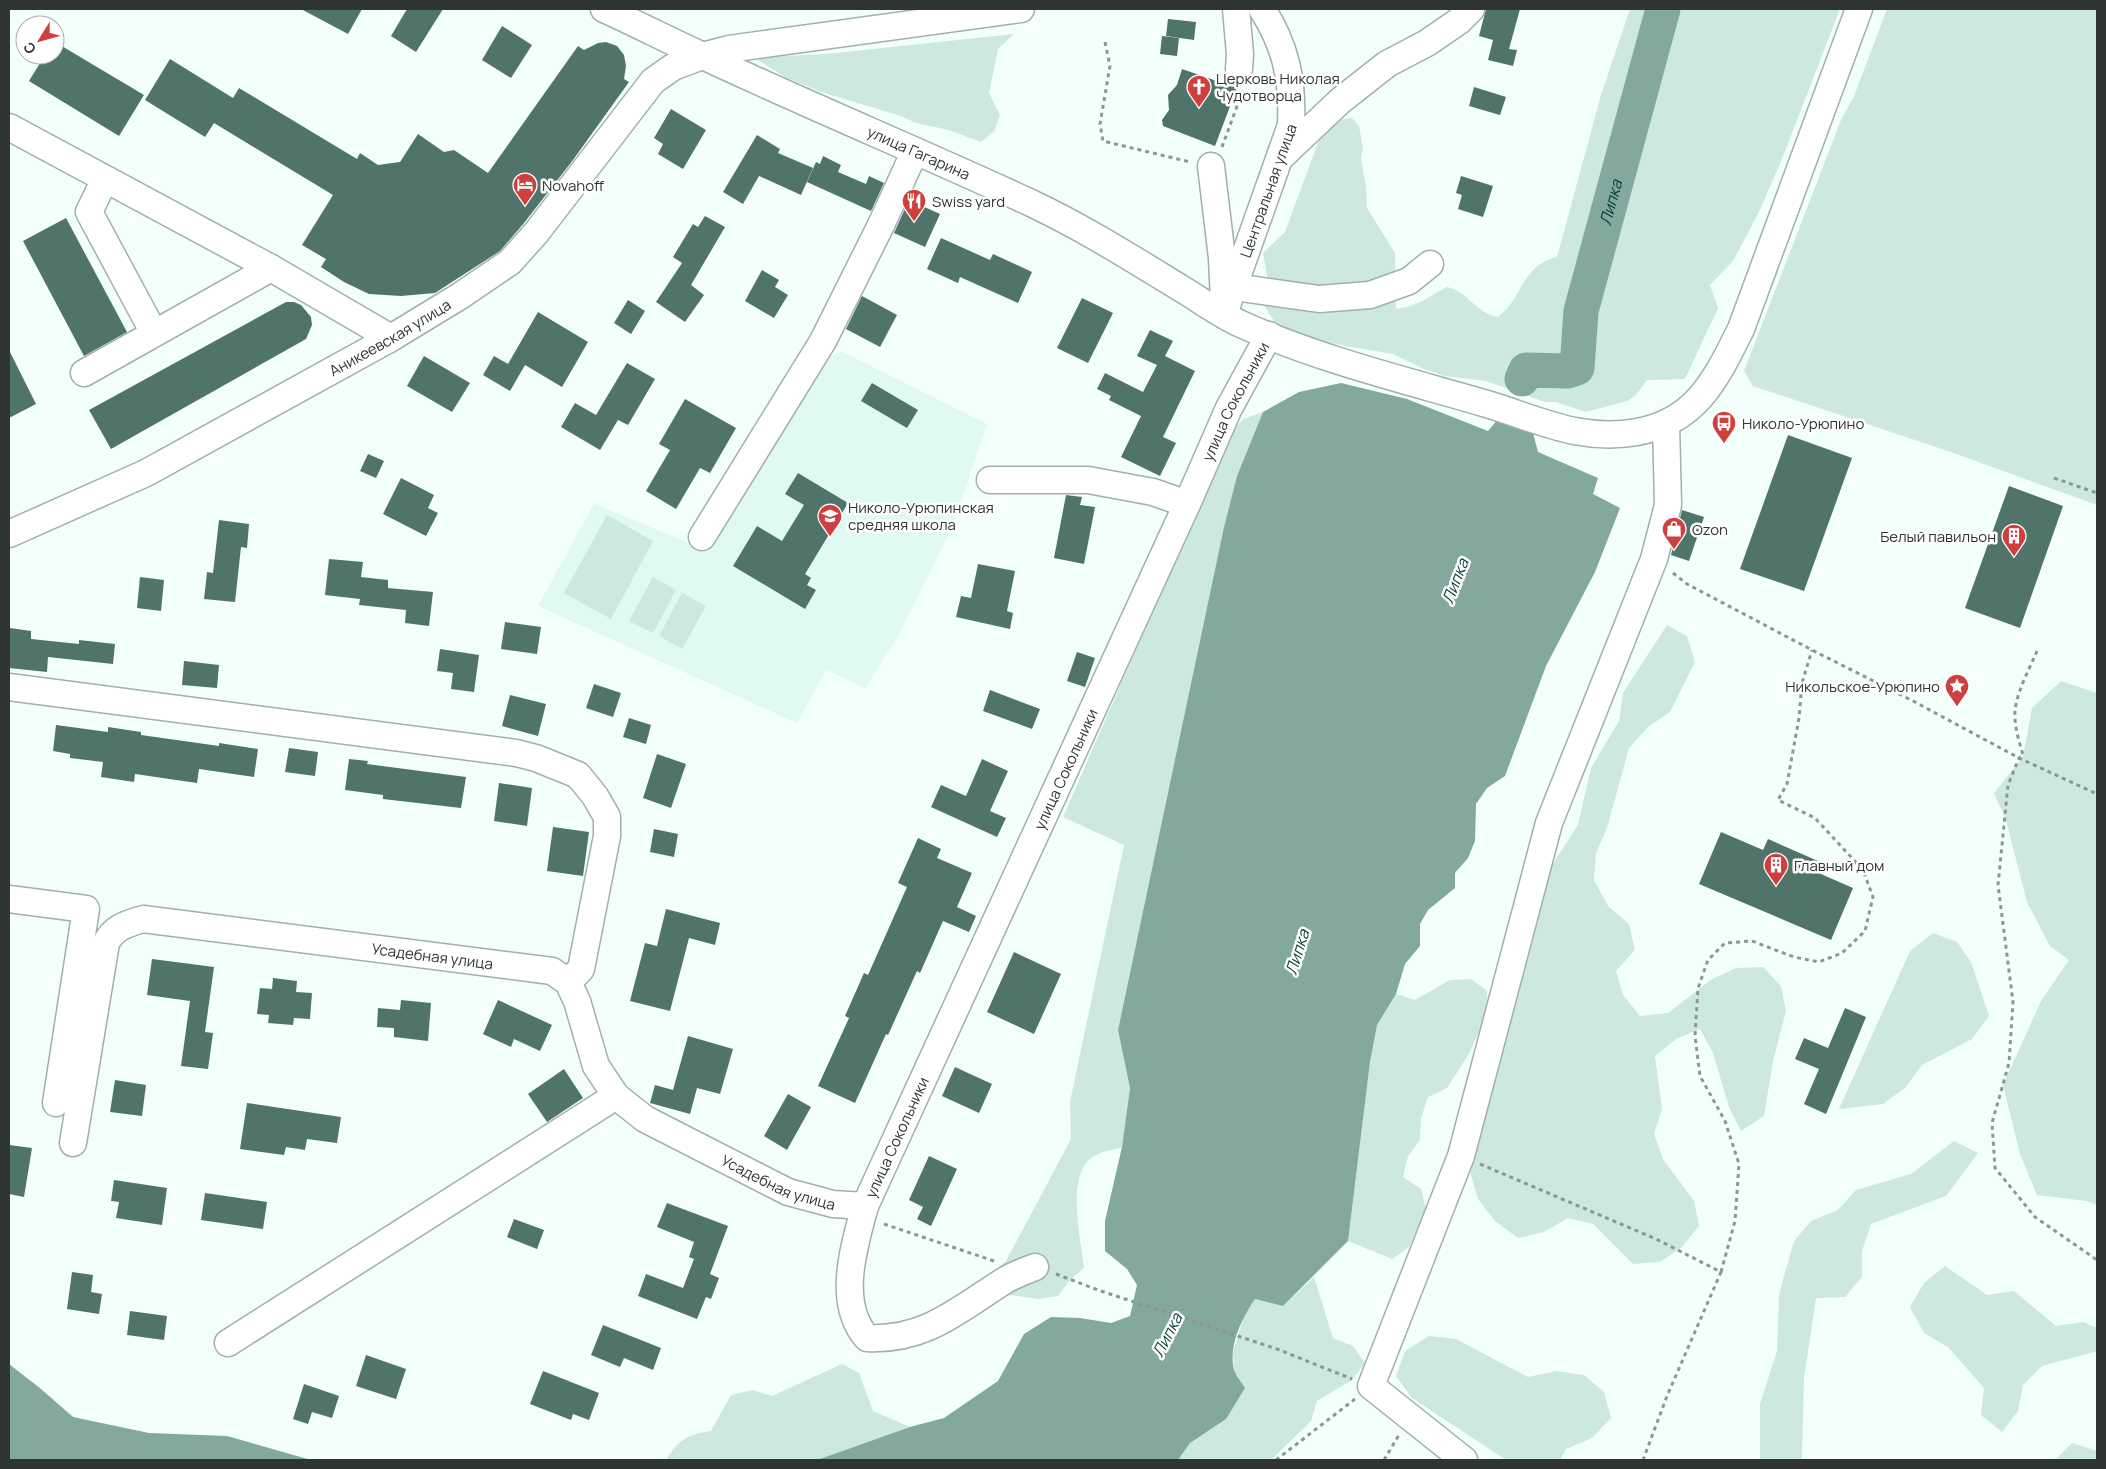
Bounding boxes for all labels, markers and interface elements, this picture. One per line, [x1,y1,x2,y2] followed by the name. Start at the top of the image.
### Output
[15,15,65,65] north arrow
[19,38,40,58] text: С
[1216,68,1340,106] place label: Церковь Николая Чудотворца
[1186,74,1212,108] church icon: Церковь Николая Чудотворца
[864,121,974,185] street label: улица Гагарина
[1234,121,1301,260] street label: Центральная улица
[512,172,538,206] hotel icon: Novahoff
[542,175,604,196] place label: Novahoff
[1594,176,1627,228] water label: Липка
[901,188,927,222] restaurant icon: Swiss yard
[932,191,1005,212] place label: Swiss yard
[325,294,455,381] street label: Аникеевская улица
[1197,338,1274,464] street label: улица Сокольники
[1711,410,1737,444] bus stop icon: Николо-Урюпино
[1742,413,1864,434] place label: Николо-Урюпино
[848,497,994,535] place label: Николо-Урюпинская средняя школа
[817,503,843,537] school or university icon: Николо-Урюпинская средняя школа
[1661,516,1687,550] shop icon: Ozon
[1692,519,1728,540] place label: Ozon
[2001,523,2027,557] building icon: Белый павильон
[1880,526,1996,547] place label: Белый павильон
[1436,554,1474,607] water label: Липка
[1944,673,1970,707] place icon: Никольское-Урюпино
[1785,676,1940,697] place label: Никольское-Урюпино
[1029,705,1102,833] street label: улица Сокольники
[1763,852,1789,886] building icon: Главный дом
[1794,855,1884,876] place label: Главный дом
[1280,926,1315,977] water label: Липка
[370,938,494,974] street label: Усадебная улица
[860,1073,933,1201] street label: улица Сокольники
[718,1149,838,1215] street label: Усадебная улица
[1147,1308,1188,1361] water label: Липка

